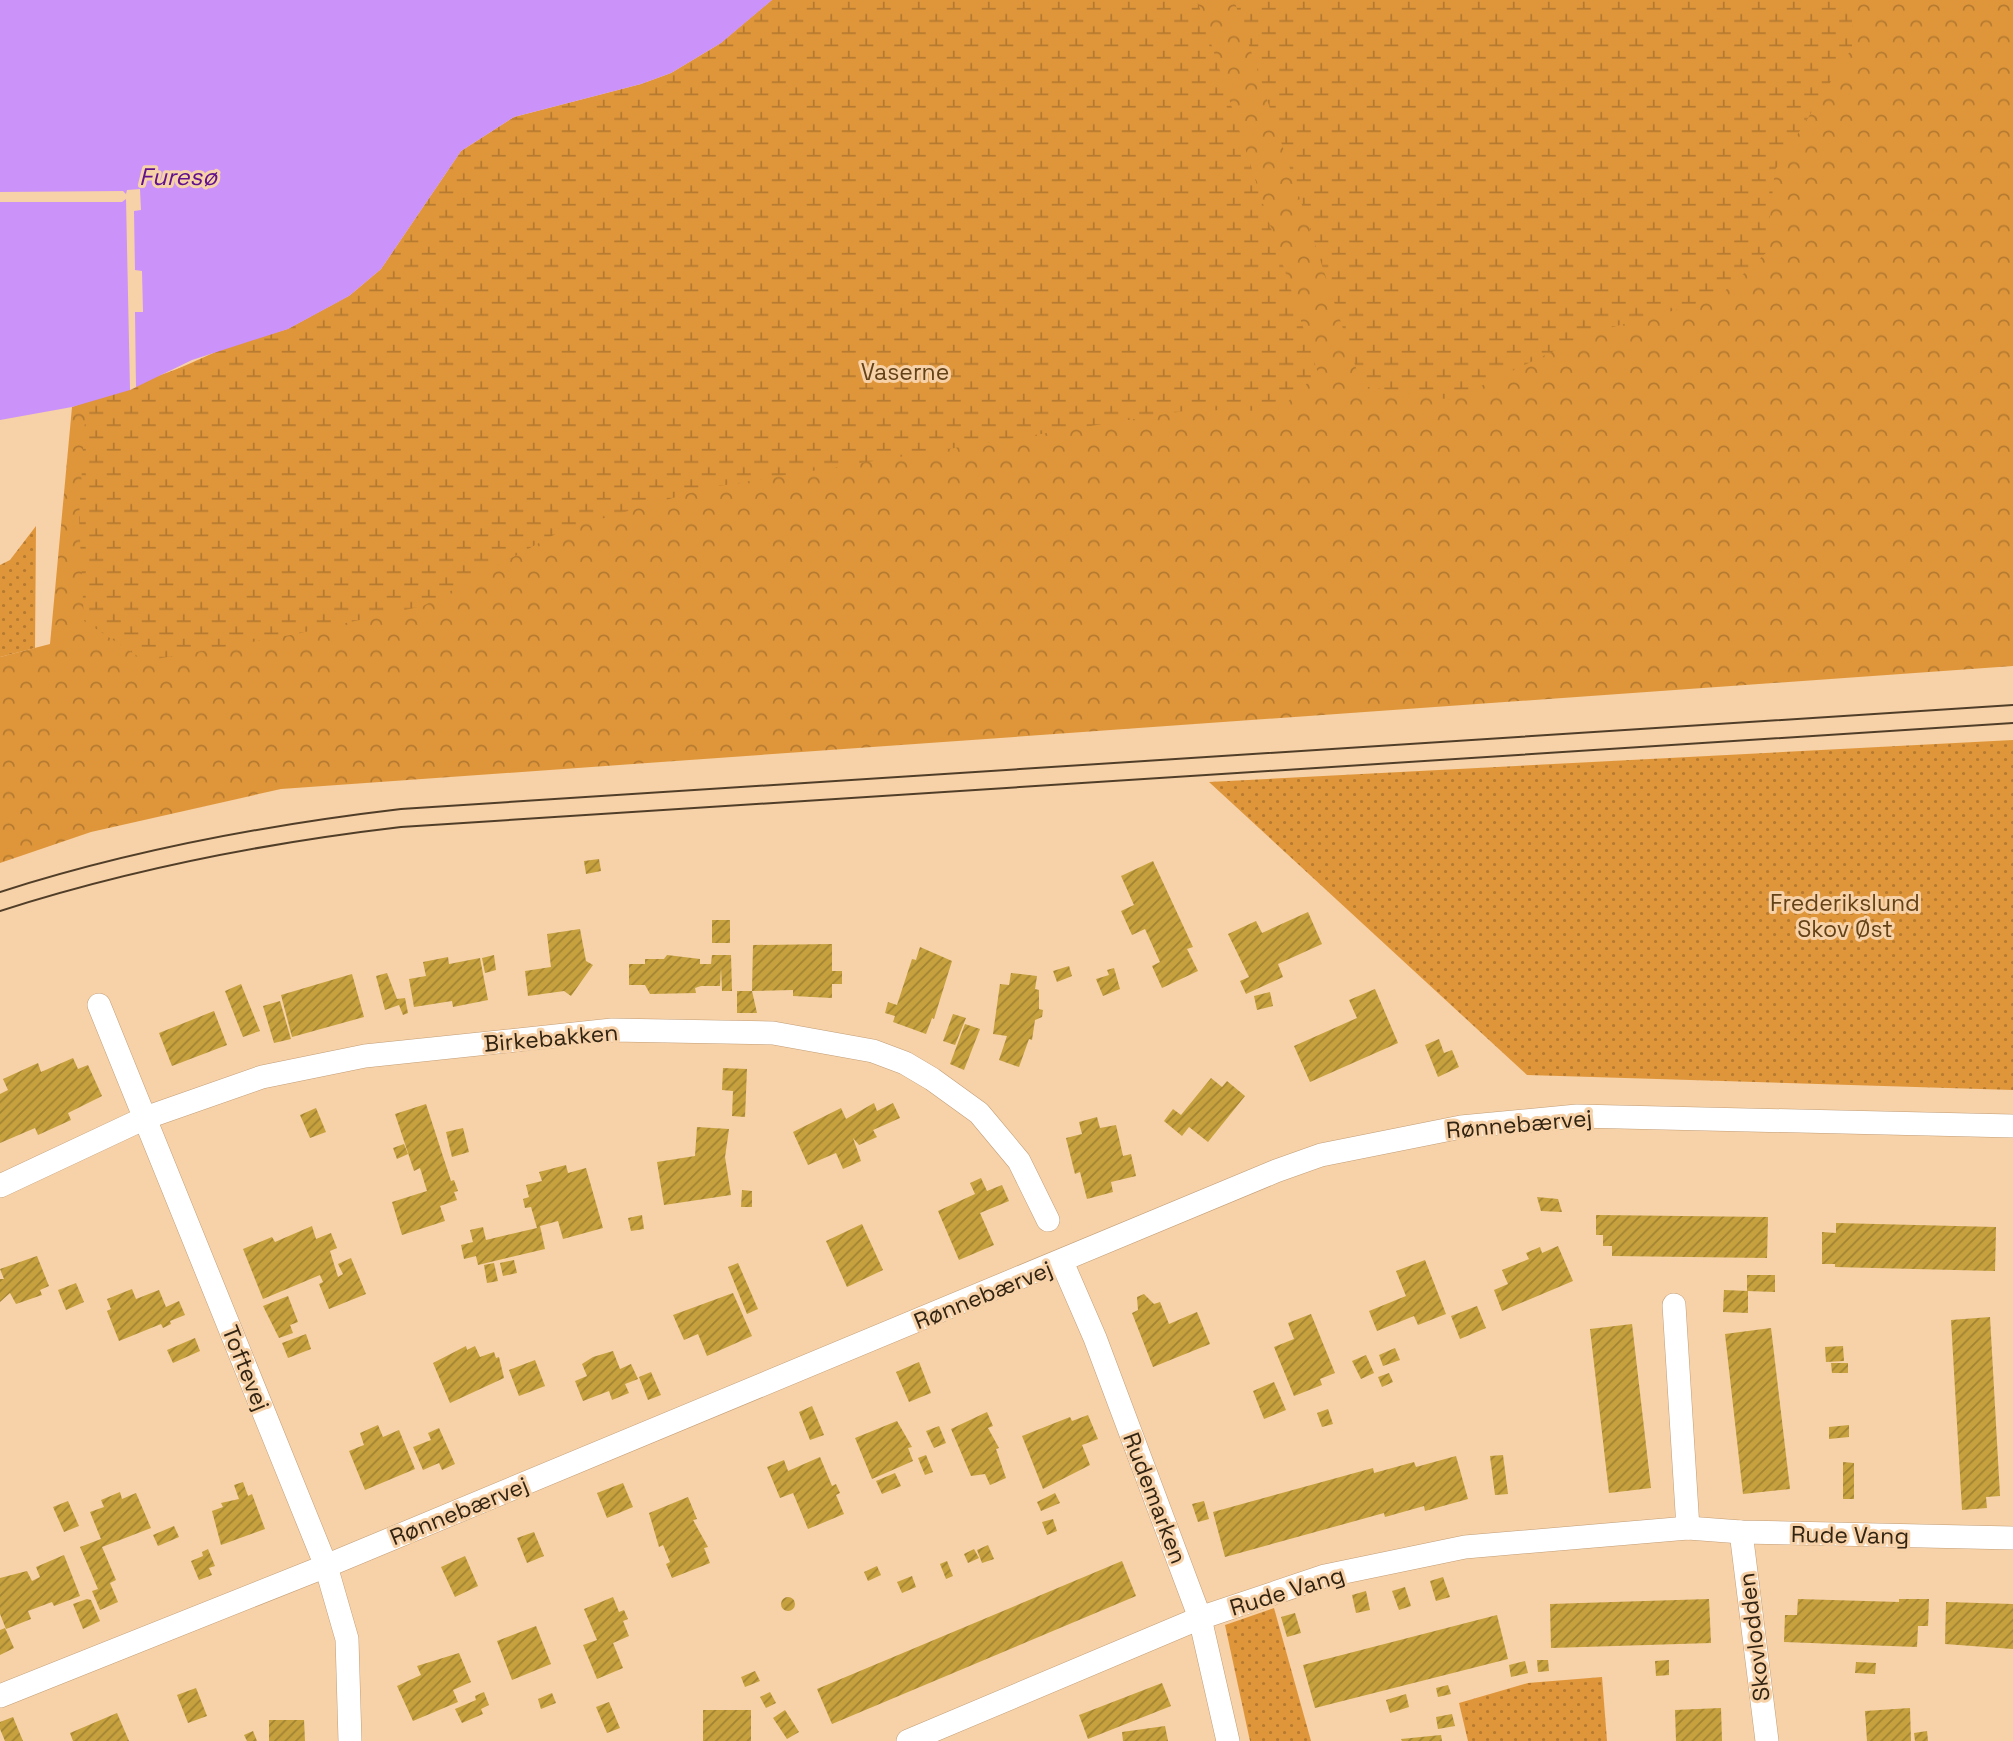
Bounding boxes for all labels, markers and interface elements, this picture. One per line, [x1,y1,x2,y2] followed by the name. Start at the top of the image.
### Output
[139,161,218,192] water label: Furesø
[861,357,949,387] park label: Vaserne
[1770,888,1920,944] park label: Frederikslund Skov Øst
[483,1017,619,1059] street label: Birkebakken
[1445,1103,1593,1145] street label: Rønnebærvej
[909,1254,1057,1336] street label: Rønnebærvej
[215,1321,277,1415] street label: Toftevej
[1116,1428,1194,1568] street label: Rudemarken
[385,1470,533,1552] street label: Rønnebærvej
[1791,1519,1909,1551] street label: Rude Vang
[1226,1559,1348,1623] street label: Rude Vang
[1731,1571,1777,1703] street label: Skovlodden

